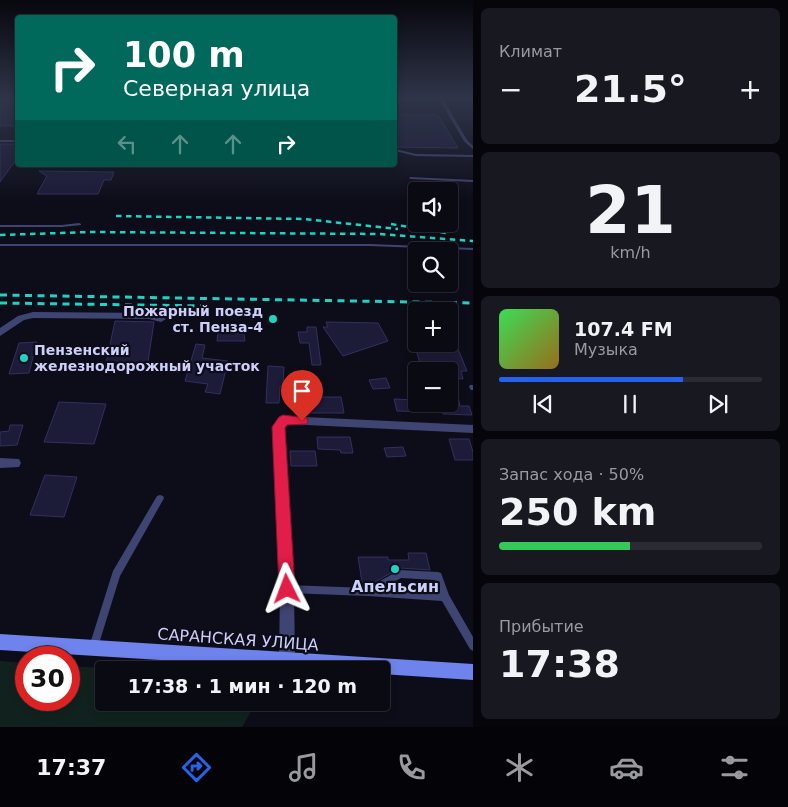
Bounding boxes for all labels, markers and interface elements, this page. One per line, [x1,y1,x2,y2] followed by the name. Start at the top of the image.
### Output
[40,35,105,100] icon: right
[123,35,245,75] text: 100 m
[499,42,562,61] text: Климат
[574,67,687,111] text: 21.5°
[499,73,522,106] text: −
[739,73,762,106] text: +
[123,76,310,101] text: Северная улица
[113,130,141,158] icon: left
[166,130,194,158] icon: ahead
[219,130,247,158] icon: ahead
[272,130,300,158] icon: right
[585,173,676,248] text: 21
[408,182,458,412] map controls
[408,182,458,232] button: sound
[408,242,458,292] button: search
[610,243,651,262] text: km/h
[408,302,458,352] button: +
[123,303,263,335] place label: Пожарный поезд ст. Пенза-4
[267,313,279,325] marker: Пожарный поезд ст. Пенза-4
[574,318,673,340] text: 107.4 FM
[574,340,638,359] text: Музыка
[34,342,260,374] place label: Пензенский железнодорожный участок
[18,352,30,364] marker: Пензенский железнодорожный участок
[408,362,458,412] button: −
[281,370,323,421] pin
[288,377,316,405] icon: arrive
[529,390,557,418] icon: previous
[616,390,644,418] icon: pause
[704,390,732,418] icon: next
[499,465,644,484] text: Запас хода · 50%
[499,490,656,534] text: 250 km
[260,562,312,614] position arrow
[389,563,401,575] marker: Апельсин
[351,577,439,596] place label: Апельсин
[499,617,584,636] text: Прибытие
[157,624,319,655] street label: САРАНСКАЯ УЛИЦА
[499,642,620,686] text: 17:38
[15,646,80,711] speed limit sign: 30
[128,675,357,697] text: 17:38 · 1 мин · 120 m
[179,750,214,785] icon: directions
[286,750,321,785] icon: music
[394,750,429,785] icon: phone
[502,750,537,785] icon: climate
[609,750,644,785] icon: car
[717,750,752,785] icon: filters
[36,755,106,780] text: 17:37

